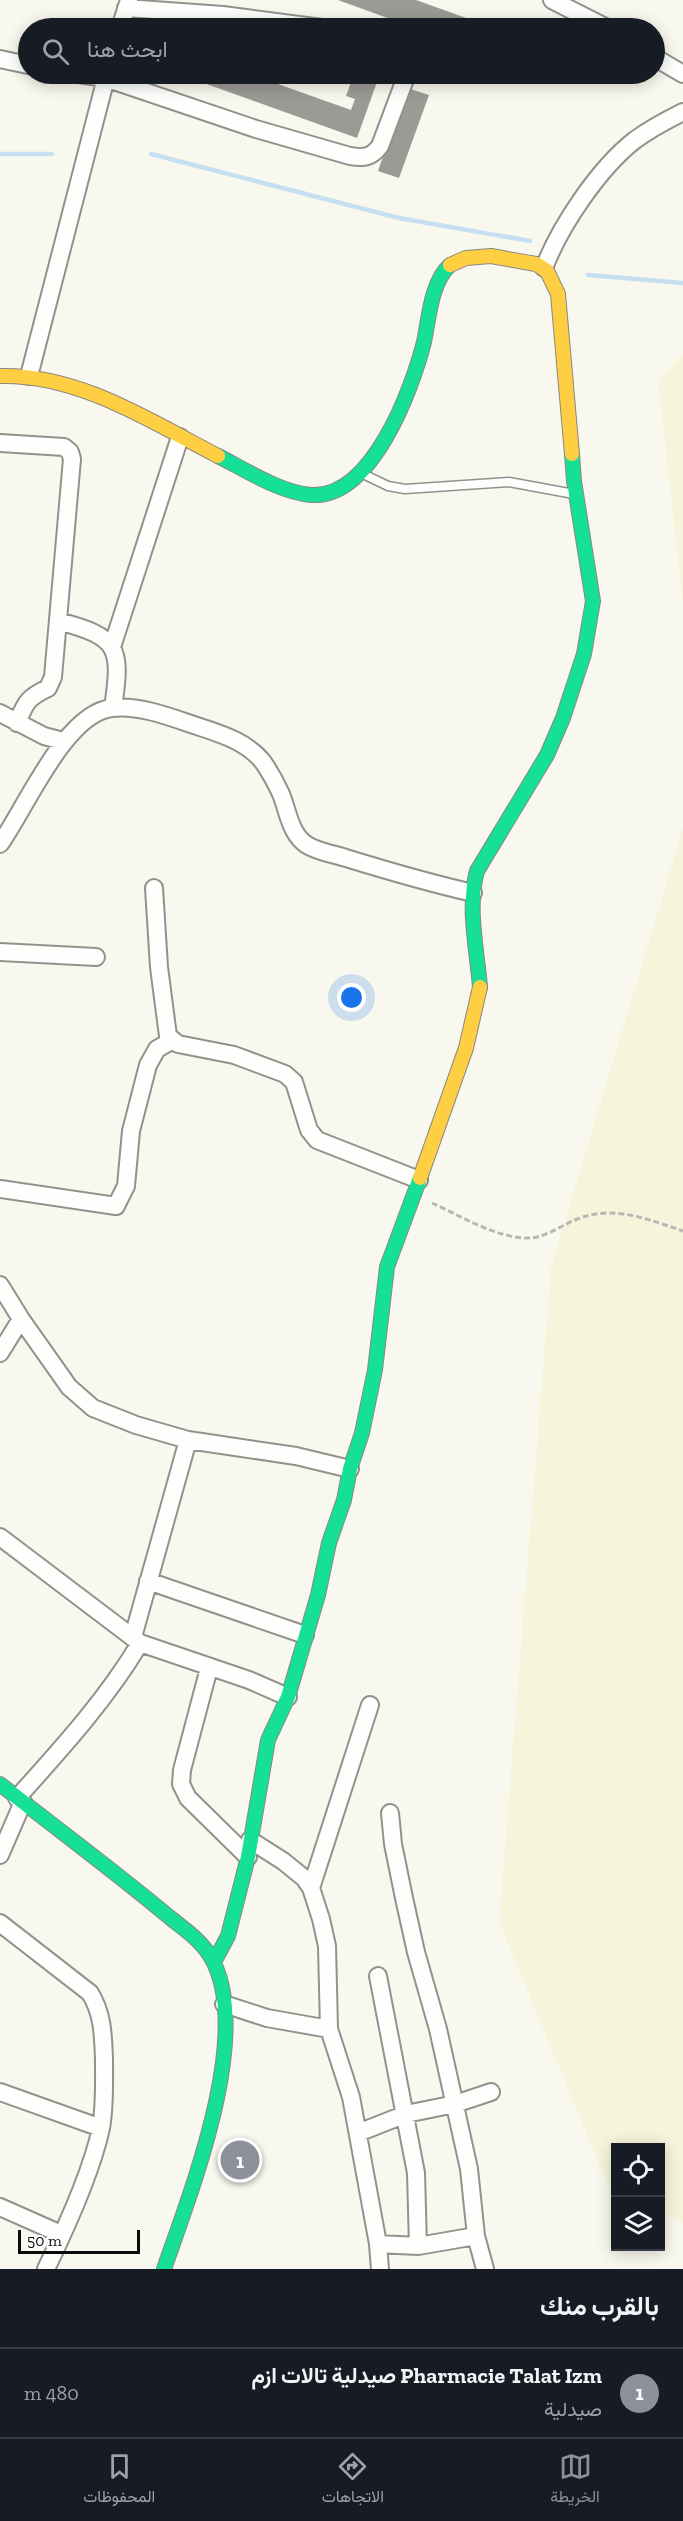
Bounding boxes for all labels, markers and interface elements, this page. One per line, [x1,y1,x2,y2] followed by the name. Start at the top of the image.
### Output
[18,18,665,84] search box
[39,35,72,68] icon: search
[87,36,167,63] text: ابحث هنا
[337,983,366,1012] your location
[220,2138,260,2182] pin: 1
[611,2143,665,2251] map controls
[611,2143,665,2197] button: locate
[611,2197,665,2251] button: layers
[18,2227,140,2254] scale bar
[27,2231,62,2250] text: 50 m
[540,2290,659,2322] text: بالقرب منك
[251,2362,602,2389] text: Pharmacie Talat Izm صيدلية تالات ازم
[24,2381,79,2405] text: 480 m
[635,2381,644,2405] text: 1
[544,2397,602,2421] text: صيدلية
[83,2450,155,2511] tab: المحفوظات
[322,2450,384,2511] tab: الاتجاهات
[550,2450,600,2511] tab: الخريطة

